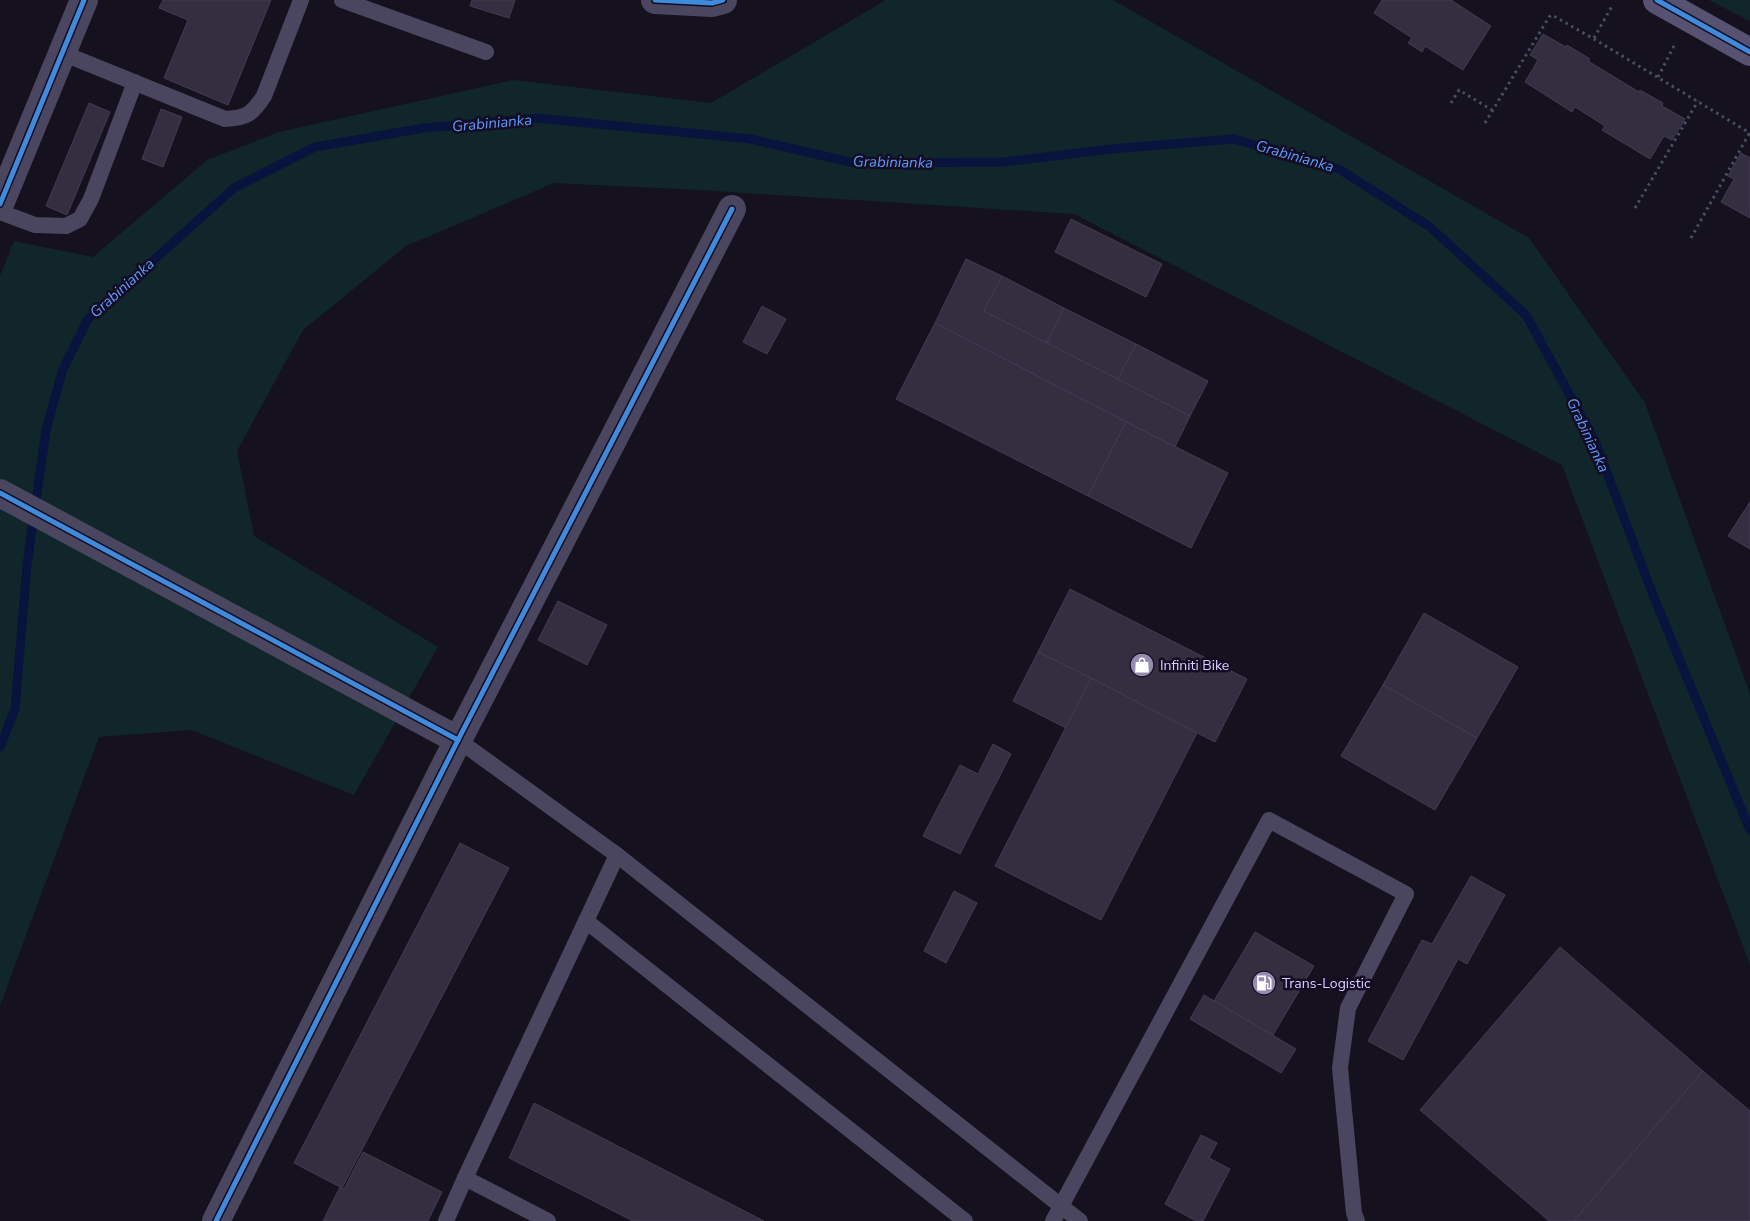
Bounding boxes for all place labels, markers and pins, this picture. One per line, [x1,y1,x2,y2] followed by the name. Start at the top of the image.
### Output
[1129,652,1155,678] shop icon: Infiniti Bike
[1160,656,1229,675] place label: Infiniti Bike
[1251,970,1277,996] fuel station icon: Trans-Logistic
[1282,974,1371,993] place label: Trans-Logistic

